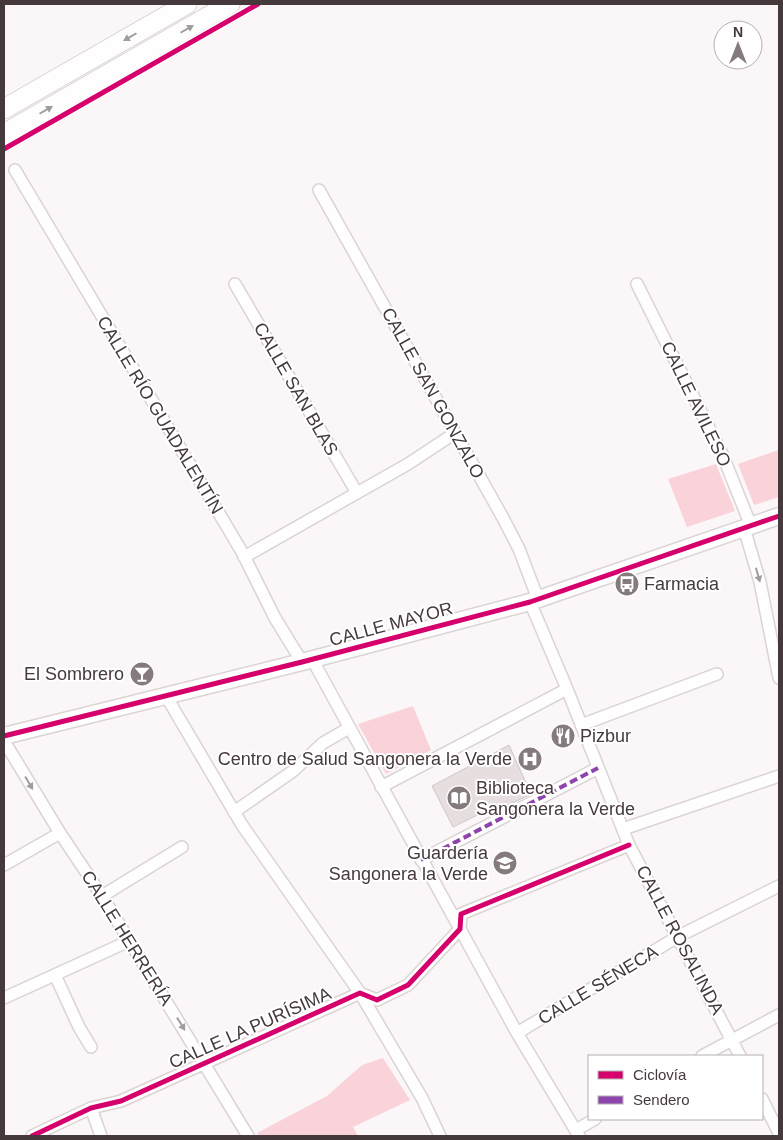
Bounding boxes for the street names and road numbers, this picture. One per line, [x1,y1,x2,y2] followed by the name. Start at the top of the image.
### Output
[378,304,488,482] street label: CALLE SAN GONZALO
[93,313,227,517] street label: CALLE RÍO GUADALENTÍN
[250,319,342,459] street label: CALLE SAN BLAS
[657,338,735,470] street label: CALLE AVILESO
[327,598,455,650] street label: CALLE MAYOR
[632,862,728,1018] street label: CALLE ROSALINDA
[77,867,177,1009] street label: CALLE HERRERÍA
[535,941,661,1029] street label: CALLE SÉNECA
[166,983,334,1073] street label: CALLE LA PURÍSIMA

